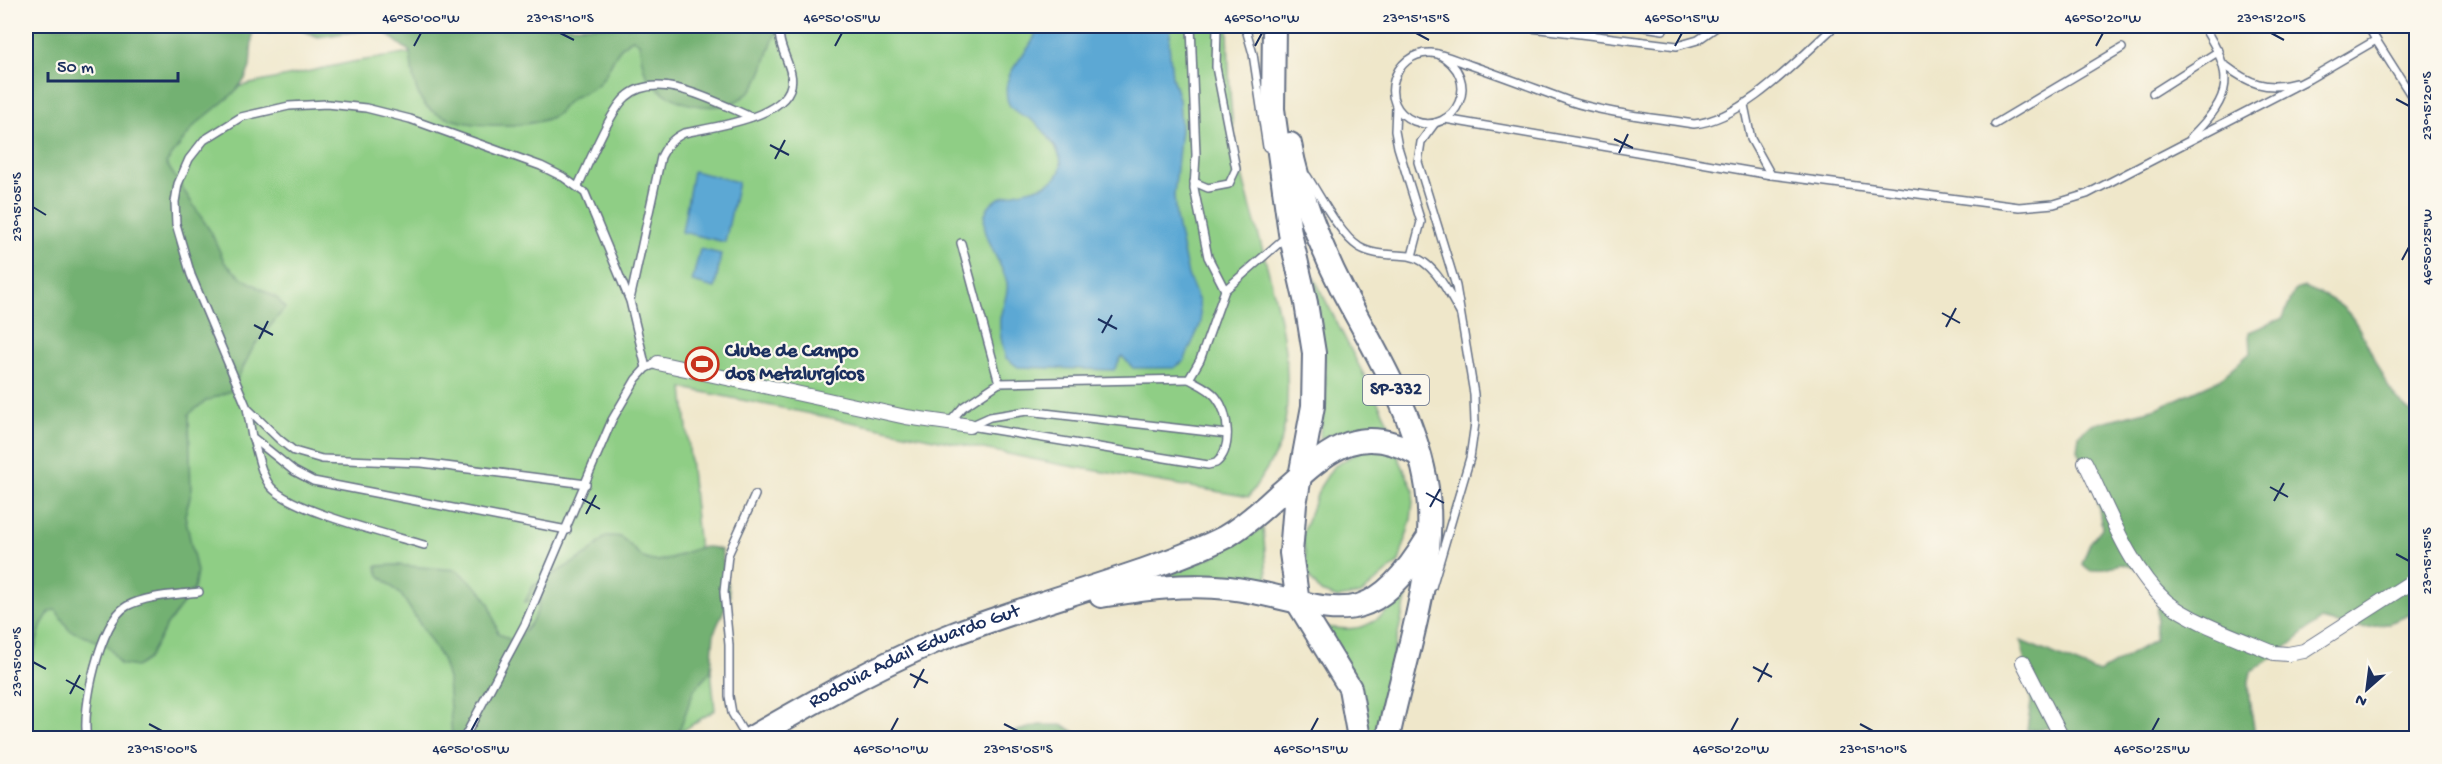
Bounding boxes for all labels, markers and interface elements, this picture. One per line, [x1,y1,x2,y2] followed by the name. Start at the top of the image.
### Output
[382,10,460,28] text: 46°50'00"W
[526,10,594,28] text: 23°15'10"S
[803,10,881,28] text: 46°50'05"W
[1224,10,1300,28] text: 46°50'10"W
[1383,10,1449,28] text: 23°15'15"S
[1645,10,1720,28] text: 46°50'15"W
[2065,10,2141,28] text: 46°50'20"W
[2237,10,2305,28] text: 23°15'20"S
[48,45,178,83] scale bar
[57,58,94,79] text: 50 m
[2419,72,2437,140] text: 23°15'20"S
[9,172,27,242] text: 23°15'05"S
[2419,209,2437,285] text: 46°50'25"W
[724,341,865,387] place label: Clube de Campo dos Metalurgícos
[684,346,720,382] sports icon: Clube de Campo dos Metalurgícos
[1363,375,1429,405] road number: SP-332
[2419,528,2437,594] text: 23°15'15"S
[805,599,1025,714] street label: Rodovia Adail Eduardo Gut
[9,627,27,697] text: 23°15'00"S
[2337,659,2397,719] north arrow
[2352,688,2371,710] text: N
[127,741,197,759] text: 23°15'00"S
[432,741,510,759] text: 46°50'05"W
[853,741,929,759] text: 46°50'10"W
[983,741,1053,759] text: 23°15'05"S
[1274,741,1349,759] text: 46°50'15"W
[1693,741,1769,759] text: 46°50'20"W
[1839,741,1907,759] text: 23°15'10"S
[2114,741,2190,759] text: 46°50'25"W

